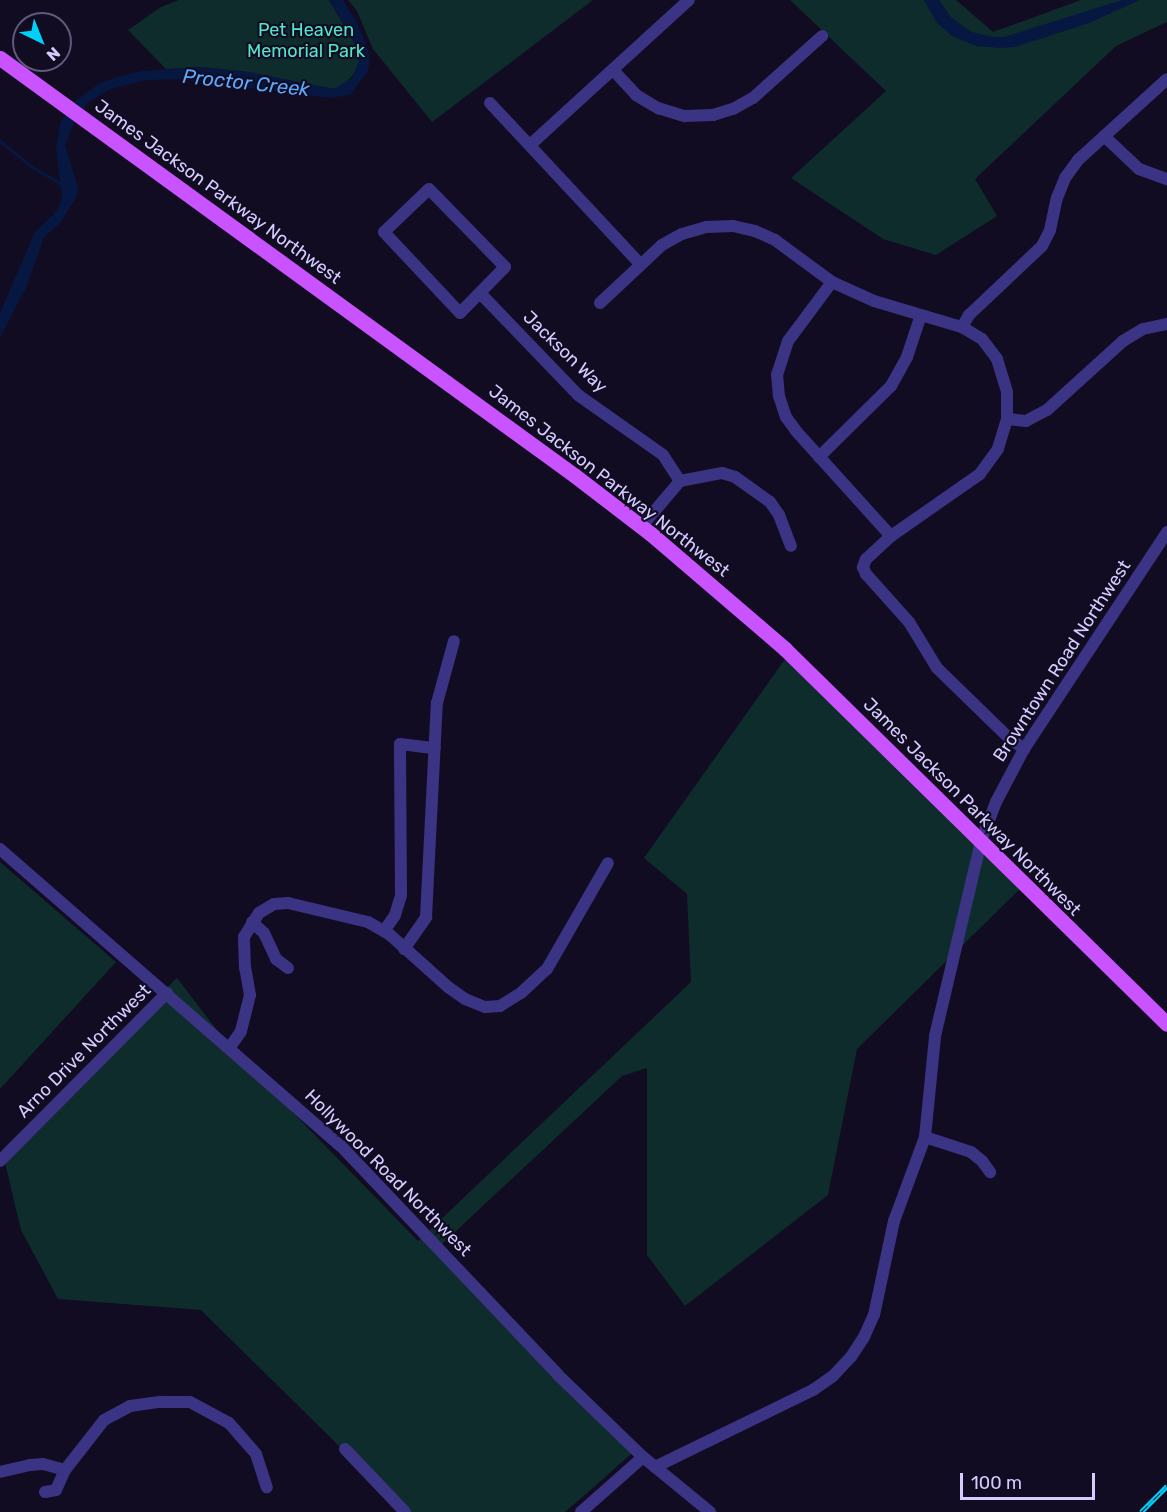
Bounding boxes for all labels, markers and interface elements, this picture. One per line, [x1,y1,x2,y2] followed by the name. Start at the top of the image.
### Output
[12,12,72,72] north arrow
[247,20,365,63] park label: Pet Heaven Memorial Park
[43,43,64,65] text: N
[181,64,311,102] water label: Proctor Creek
[90,95,346,289] street label: James Jackson Parkway Northwest
[518,306,612,398] street label: Jackson Way
[484,380,734,582] street label: James Jackson Parkway Northwest
[989,556,1135,766] street label: Browntown Road Northwest
[858,693,1086,921] street label: James Jackson Parkway Northwest
[13,980,155,1122] street label: Arno Drive Northwest
[300,1085,476,1261] street label: Hollywood Road Northwest
[963,1461,1098,1499] scale bar
[971,1472,1022,1494] text: 100 m

